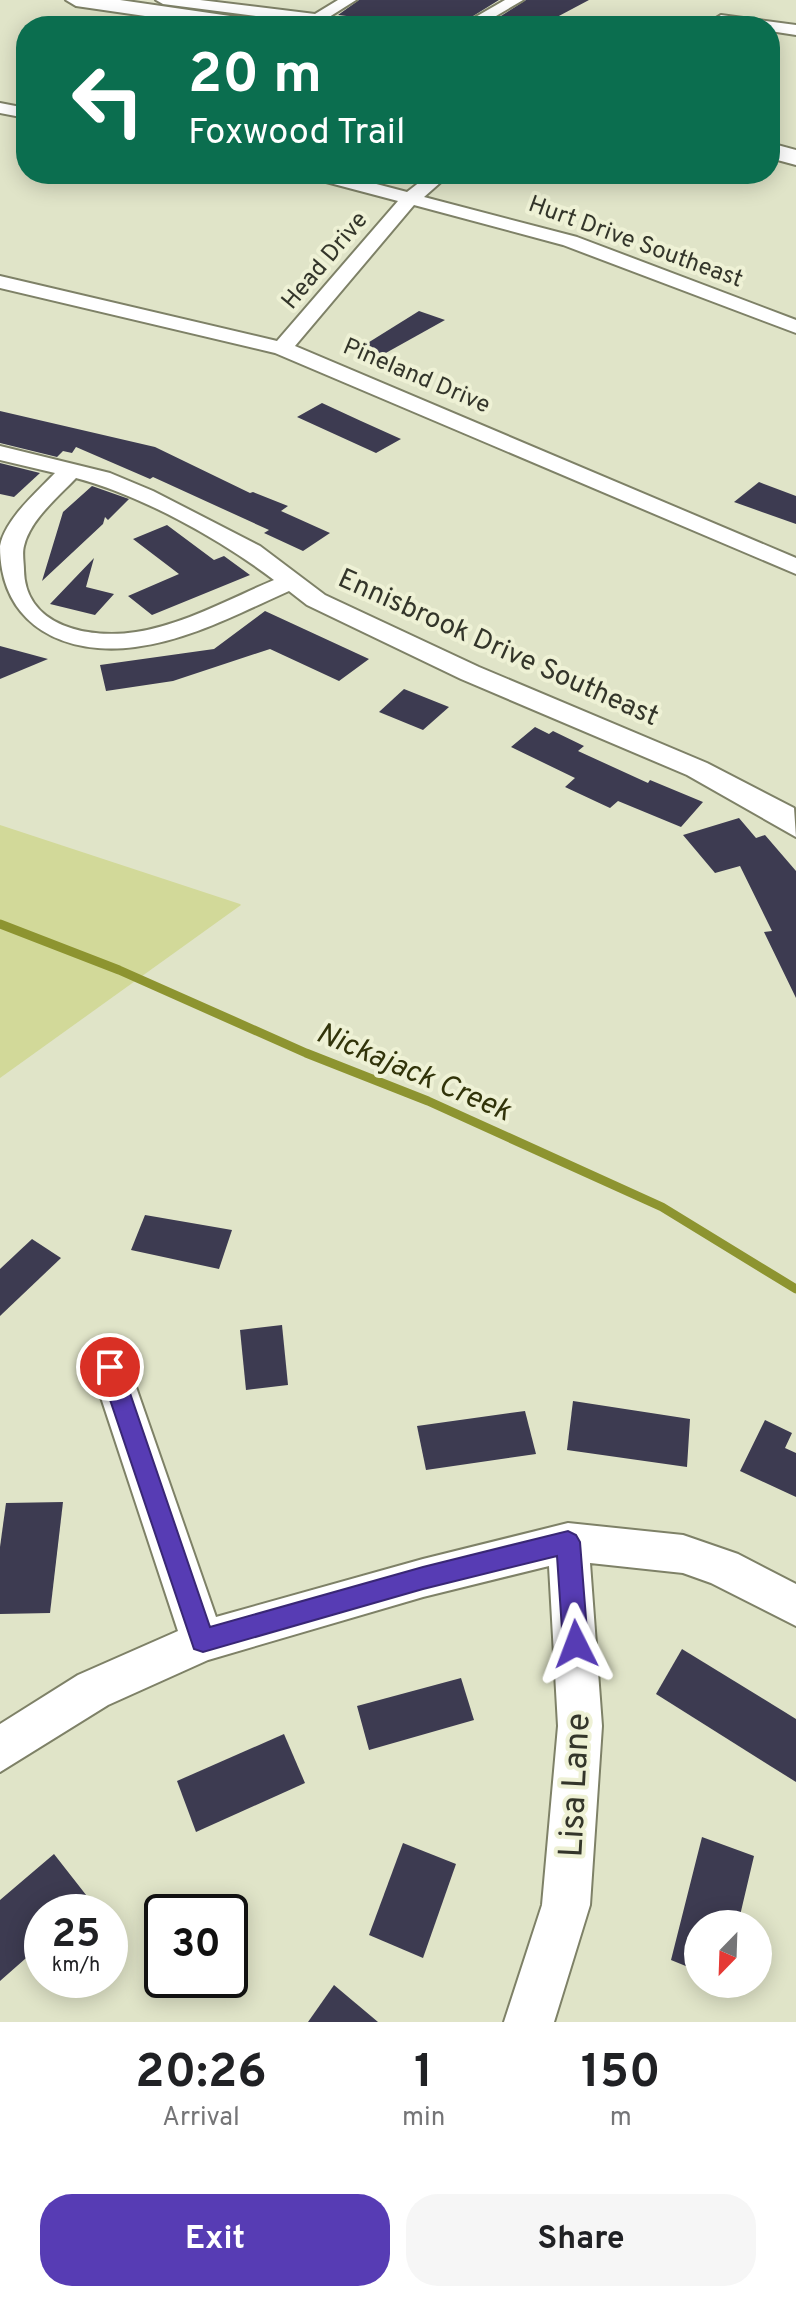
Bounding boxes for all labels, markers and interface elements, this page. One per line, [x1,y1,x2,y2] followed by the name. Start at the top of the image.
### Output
[188,42,322,112] text: 20 m
[56,48,160,152] icon: left
[188,111,405,157] text: Foxwood Trail
[524,190,747,296] street label: Hurt Drive Southeast
[276,206,375,316] street label: Head Drive
[338,332,494,421] street label: Pineland Drive
[332,562,664,736] street label: Ennisbrook Drive Southeast
[310,1016,517,1131] water label: Nickajack Creek
[76,1333,144,1401] pin
[88,1345,132,1389] icon: arrive
[534,1602,618,1686] position arrow
[551,1712,602,1858] street label: Lisa Lane
[144,1894,248,1998] speed limit sign: 30
[684,1910,772,1998] north arrow
[684,1910,772,1998] map controls
[52,1911,100,1961] text: 25
[52,1953,100,1979] text: km/h
[135,2044,267,2104] text: 20:26
[414,2044,433,2104] text: 1
[581,2044,661,2104] text: 150
[162,2102,240,2135] text: Arrival
[402,2102,445,2135] text: min
[610,2102,632,2135] text: m
[40,2194,390,2286] button: Exit
[406,2194,756,2286] button: Share

